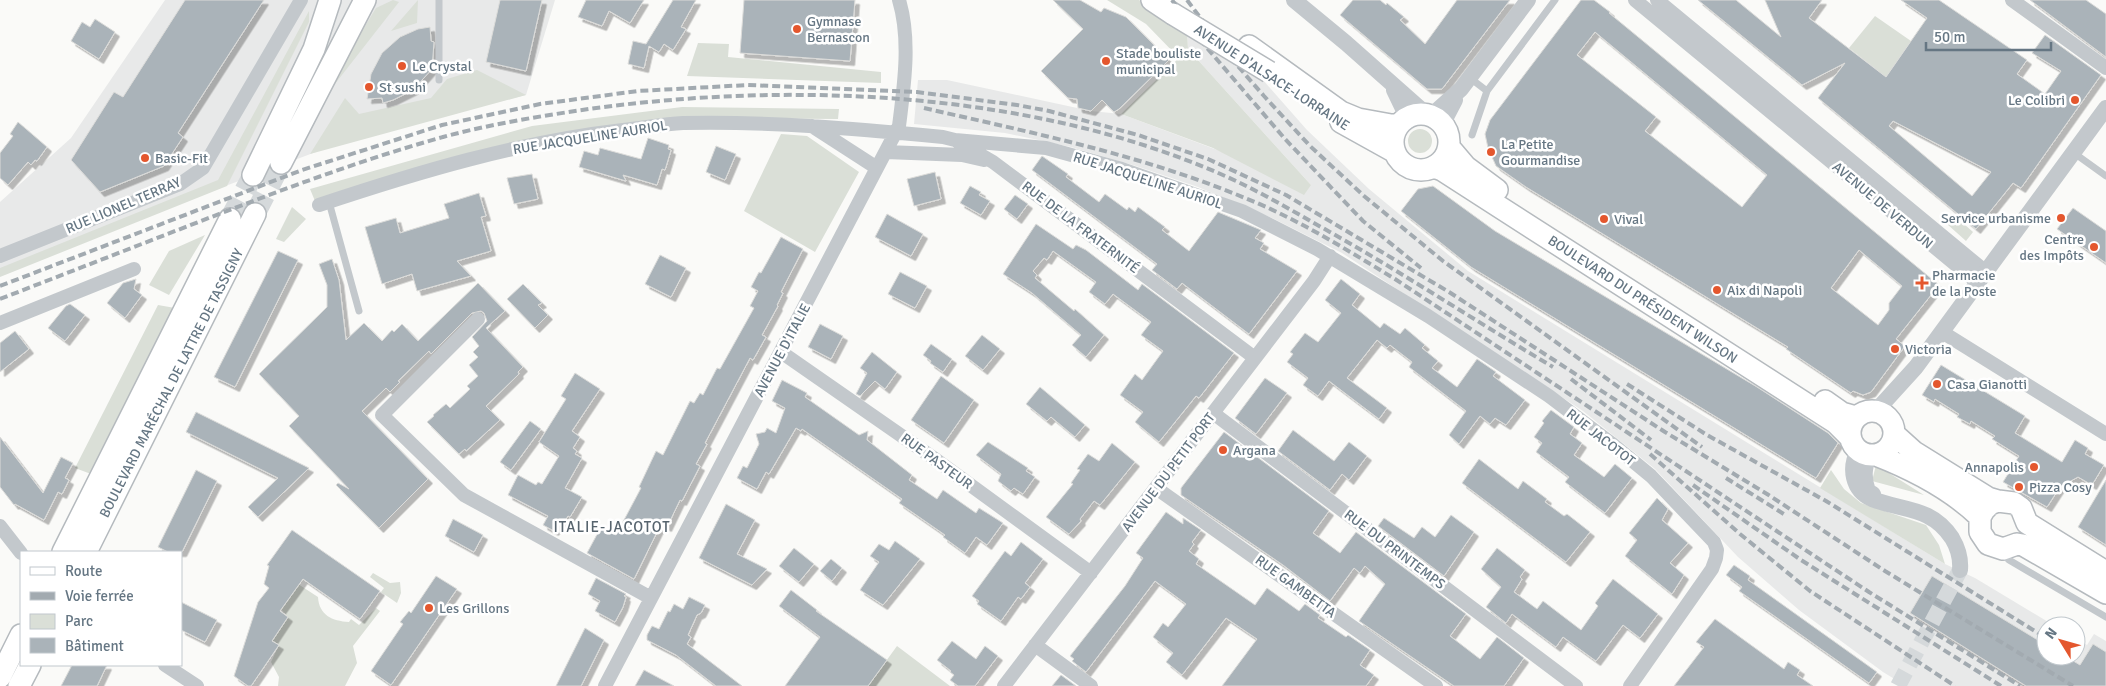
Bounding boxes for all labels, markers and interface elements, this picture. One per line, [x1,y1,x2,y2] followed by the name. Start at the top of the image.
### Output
[807,13,870,46] place label: Gymnase Bernascon
[1926,20,2051,52] scale bar
[1191,21,1353,134] street label: AVENUE D'ALSACE-LORRAINE
[791,23,803,35] marker: Gymnase Bernascon
[1934,28,1965,46] text: 50 m
[1116,45,1201,78] place label: Stade bouliste municipal
[1100,55,1112,67] marker: Stade bouliste municipal
[412,58,472,75] place label: Le Crystal
[396,60,408,72] marker: Le Crystal
[379,79,426,96] place label: St sushi
[363,81,375,93] marker: St sushi
[2008,92,2065,109] place label: Le Colibri
[2069,94,2081,106] marker: Le Colibri
[512,117,669,158] street label: RUE JACQUELINE AURIOL
[1501,136,1580,169] place label: La Petite Gourmandise
[1485,146,1497,158] marker: La Petite Gourmandise
[1071,148,1225,213] street label: RUE JACQUELINE AURIOL
[155,150,208,167] place label: Basic-Fit
[139,152,151,164] marker: Basic-Fit
[1829,158,1936,252] street label: AVENUE DE VERDUN
[63,174,183,237] street label: RUE LIONEL TERRAY
[1019,178,1143,277] street label: RUE DE LA FRATERNITÉ
[1941,210,2051,227] place label: Service urbanisme
[1614,211,1643,228] place label: Vival
[2055,212,2067,224] marker: Service urbanisme
[1598,213,1610,225] marker: Vival
[2020,231,2084,264] place label: Centre des Impôts
[1545,232,1741,367] street label: BOULEVARD DU PRÉSIDENT WILSON
[2088,241,2100,253] marker: Centre des Impôts
[96,246,247,521] street label: BOULEVARD MARÉCHAL DE LATTRE DE TASSIGNY
[1932,267,1997,300] place label: Pharmacie de la Poste
[1916,277,1928,289] marker: Pharmacie de la Poste
[1727,282,1802,299] place label: Aix di Napoli
[1711,284,1723,296] marker: Aix di Napoli
[751,300,814,400] street label: AVENUE D'ITALIE
[1905,341,1952,358] place label: Victoria
[1889,343,1901,355] marker: Victoria
[1947,376,2027,393] place label: Casa Gianotti
[1931,378,1943,390] marker: Casa Gianotti
[1563,405,1638,470] street label: RUE JACOTOT
[1118,409,1219,535] street label: AVENUE DU PETIT PORT
[898,430,976,493] street label: RUE PASTEUR
[1233,442,1276,459] place label: Argana
[1217,444,1229,456] marker: Argana
[1964,459,2024,476] place label: Annapolis
[2028,461,2040,473] marker: Annapolis
[2029,479,2092,496] place label: Pizza Cosy
[2013,481,2025,493] marker: Pizza Cosy
[1341,506,1449,593] street label: RUE DU PRINTEMPS
[553,518,671,536] district label: ITALIE-JACOTOT
[20,551,182,666] legend
[1252,551,1340,622] street label: RUE GAMBETTA
[65,562,102,580] text: Route
[65,587,134,605] text: Voie ferrée
[439,600,509,617] place label: Les Grillons
[423,602,435,614] marker: Les Grillons
[65,612,93,630] text: Parc
[2036,616,2086,666] north arrow
[2041,624,2061,642] text: N
[65,637,124,655] text: Bâtiment

